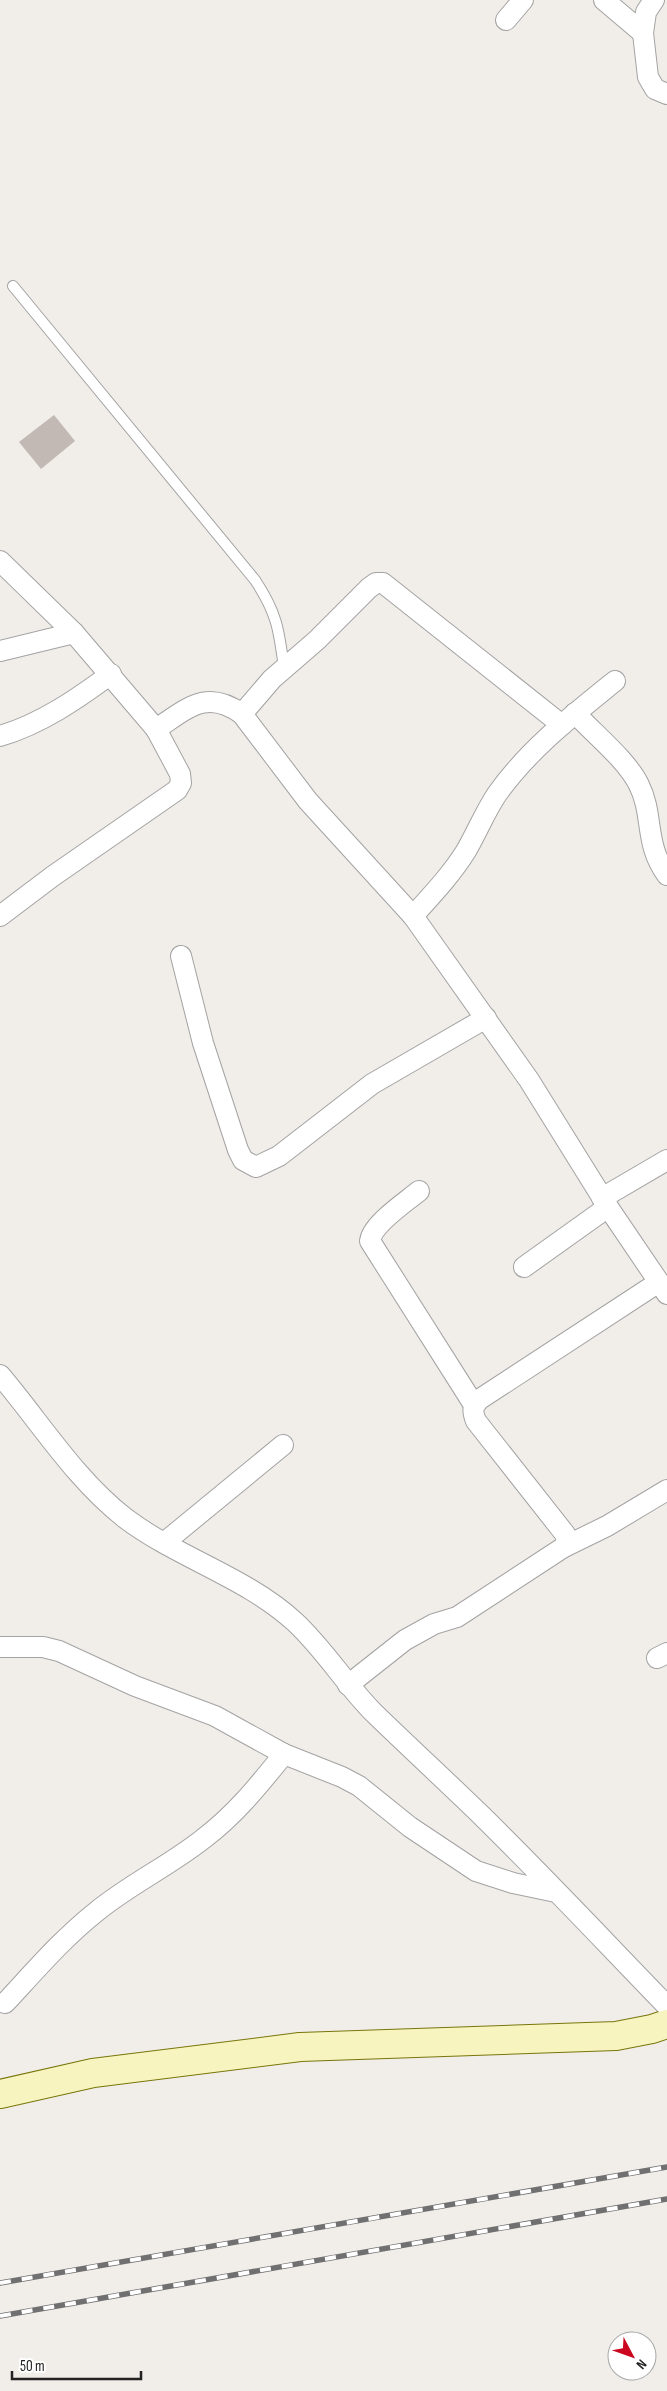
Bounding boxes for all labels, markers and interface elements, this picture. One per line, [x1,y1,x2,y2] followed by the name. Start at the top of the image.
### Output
[607,2331,657,2381] north arrow
[12,2348,141,2380] scale bar
[633,2356,650,2373] text: N
[20,2357,45,2376] text: 50 m

